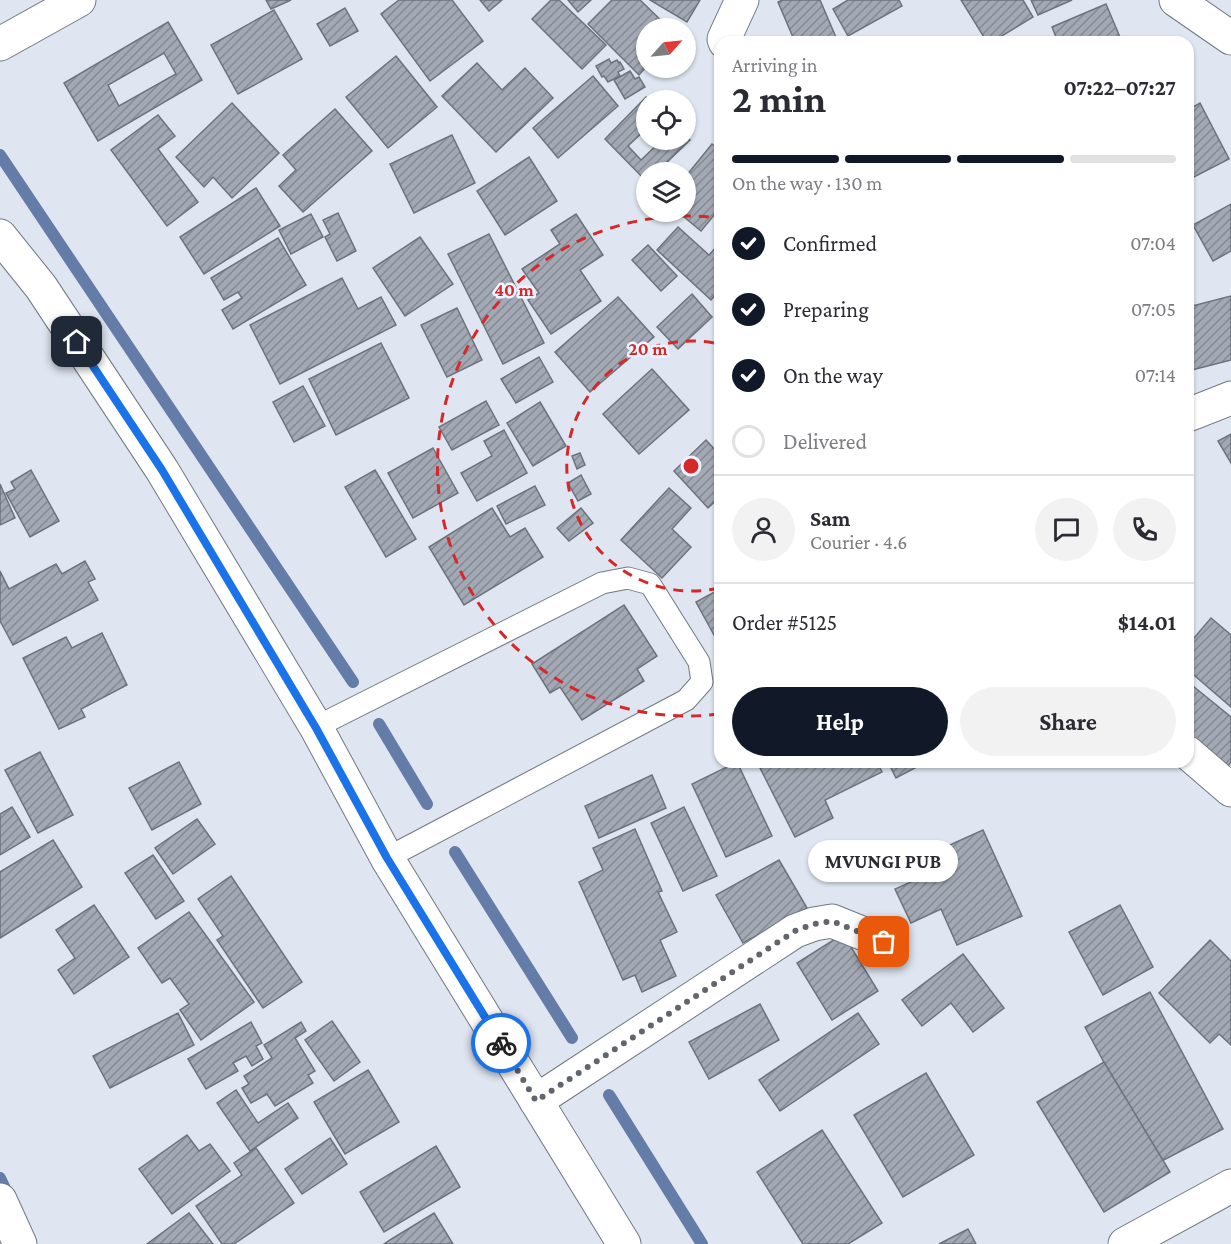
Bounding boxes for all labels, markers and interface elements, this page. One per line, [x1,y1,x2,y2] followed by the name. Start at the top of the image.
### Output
[636,18,696,78] north arrow
[636,18,696,222] map controls
[732,54,817,76] text: Arriving in
[1063,75,1176,100] text: 07:22–07:27
[732,77,826,120] text: 2 min
[636,90,696,150] button: locate
[636,162,696,222] button: layers
[732,172,882,194] text: On the way · 130 m
[732,227,765,260] icon: check
[783,231,877,256] text: Confirmed
[1130,232,1176,254] text: 07:04
[494,280,534,300] text: 40 m
[732,293,765,326] icon: check
[783,297,869,322] text: Preparing
[1131,298,1176,320] text: 07:05
[51,316,102,367] pin
[60,325,93,358] icon: home
[629,339,668,359] text: 20 m
[732,359,765,392] icon: check
[783,363,883,388] text: On the way
[1135,364,1176,386] text: 07:14
[783,429,867,454] text: Delivered
[681,456,701,476] centre of rings
[732,498,795,561] button: person
[1035,498,1098,561] button: chat
[1113,498,1176,561] button: phone
[810,506,850,531] text: Sam
[810,531,908,553] text: Courier · 4.6
[732,610,837,635] text: Order #5125
[1118,610,1176,635] text: $14.01
[732,687,948,756] button: Help
[960,687,1176,756] button: Share
[809,840,959,882] callout: MVUNGI PUB
[825,850,941,872] text: MVUNGI PUB
[858,916,909,967] pin
[867,925,900,958] icon: bag
[471,1013,531,1073] courier
[485,1027,518,1060] icon: bike

